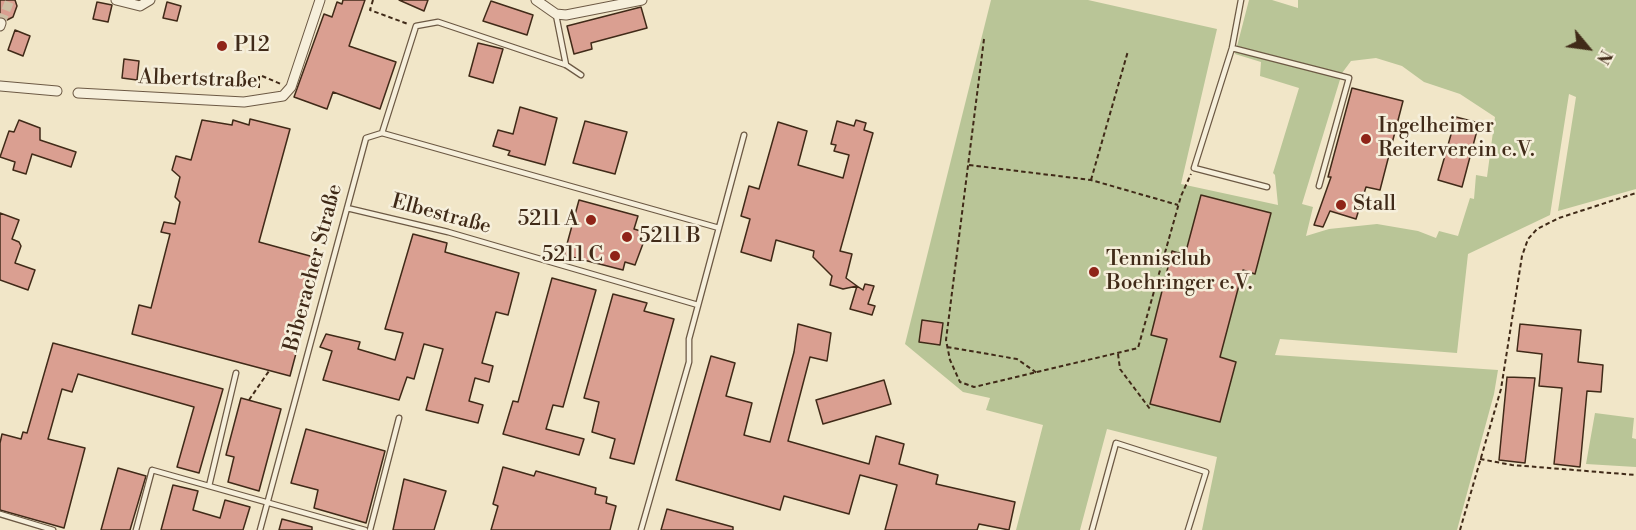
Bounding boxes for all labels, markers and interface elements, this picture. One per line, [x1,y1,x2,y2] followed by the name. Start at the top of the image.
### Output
[1558,18,1618,78] north arrow
[234,33,270,59] place label: P12
[215,39,229,53] marker: P12
[1592,46,1616,67] text: N
[138,65,258,95] street label: Albertstraße
[1378,114,1535,164] place label: Ingelheimer Reiterverein e.V.
[1359,132,1373,146] marker: Ingelheimer Reiterverein e.V.
[280,182,348,354] street label: Biberacher Straße
[388,190,494,240] street label: Elbestraße
[1353,192,1396,218] place label: Stall
[1334,198,1348,212] marker: Stall
[518,207,579,233] place label: 5211 A
[584,213,598,227] marker: 5211 A
[639,224,701,250] place label: 5211 B
[620,230,634,244] marker: 5211 B
[542,243,603,269] place label: 5211 C
[1106,247,1252,297] place label: Tennisclub Boehringer e.V.
[608,249,622,263] marker: 5211 C
[1087,265,1101,279] marker: Tennisclub Boehringer e.V.

